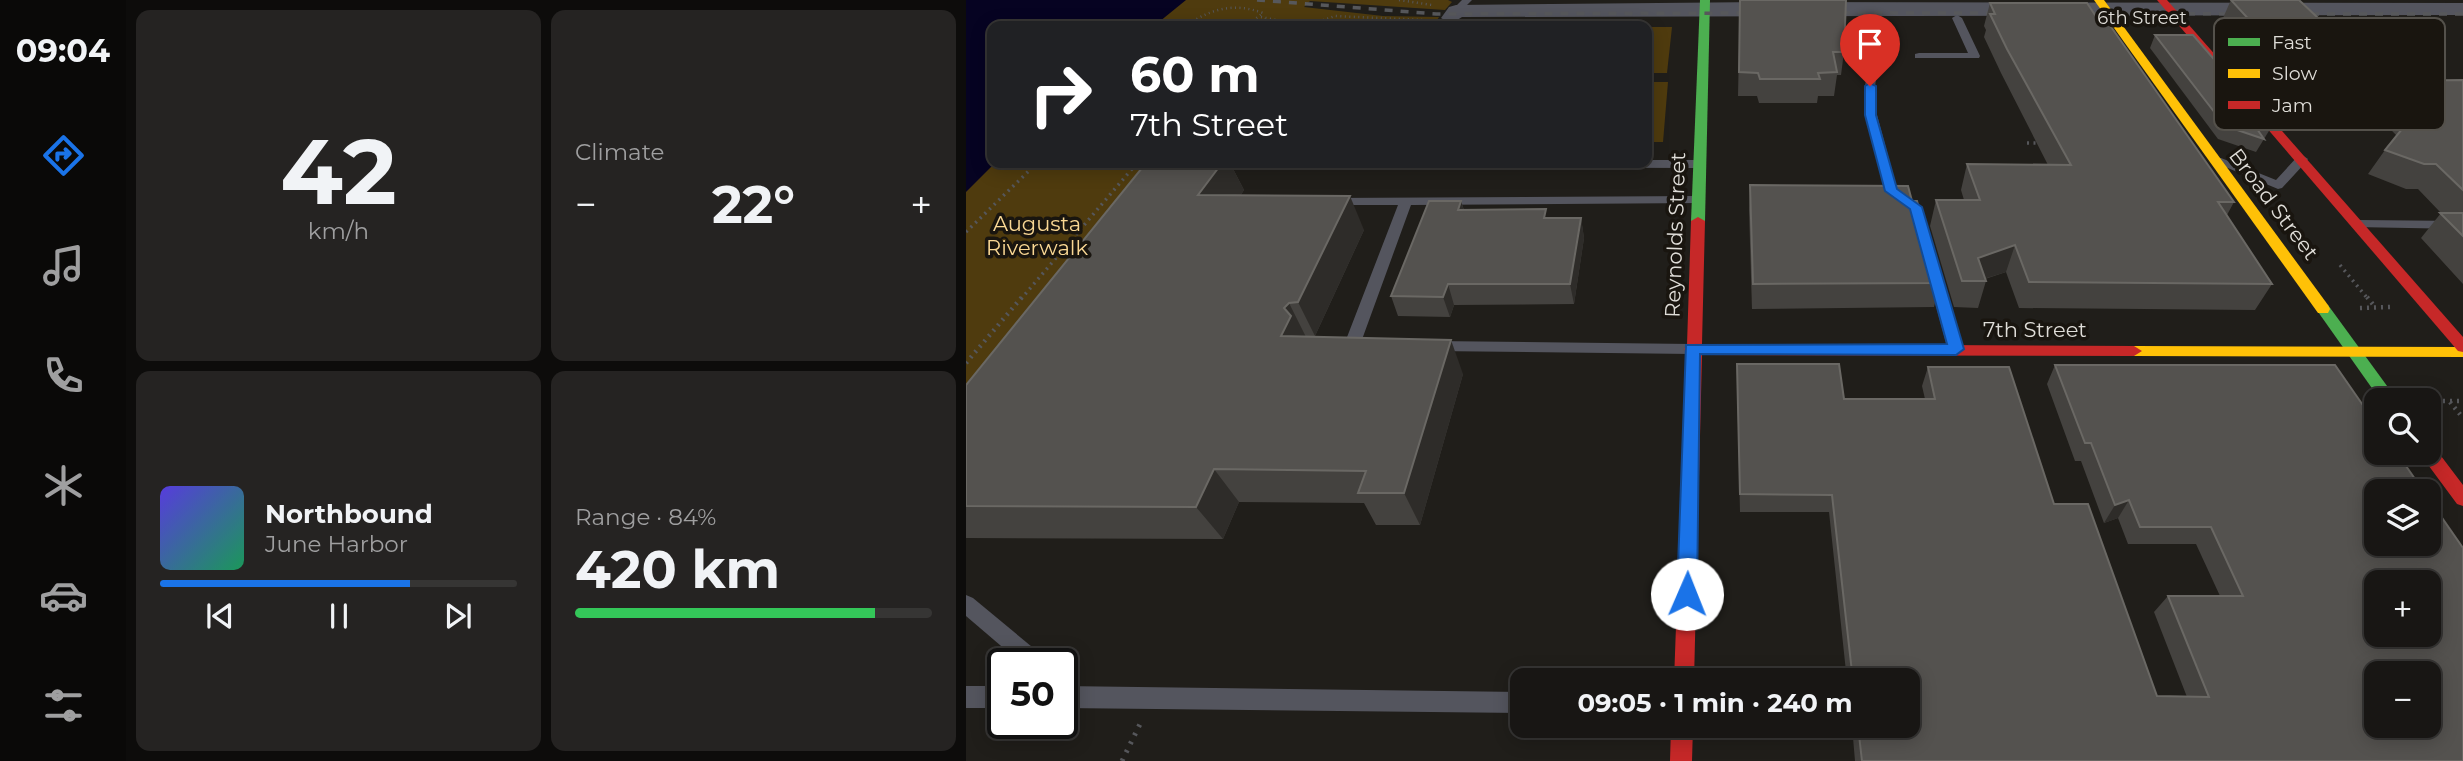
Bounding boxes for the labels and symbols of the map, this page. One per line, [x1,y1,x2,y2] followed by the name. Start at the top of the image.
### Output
[2097,7,2187,29] street label: 6th Street
[1840,14,1900,86] pin
[2214,18,2445,130] legend
[2272,31,2312,54] text: Fast
[2272,62,2317,85] text: Slow
[2271,94,2313,117] text: Jam
[2224,143,2324,265] street label: Broad Street
[1660,152,1690,318] street label: Reynolds Street
[986,211,1088,260] park label: Augusta Riverwalk
[1983,317,2087,342] street label: 7th Street
[1650,557,1724,631] position arrow
[987,648,1078,739] speed limit sign: 50

